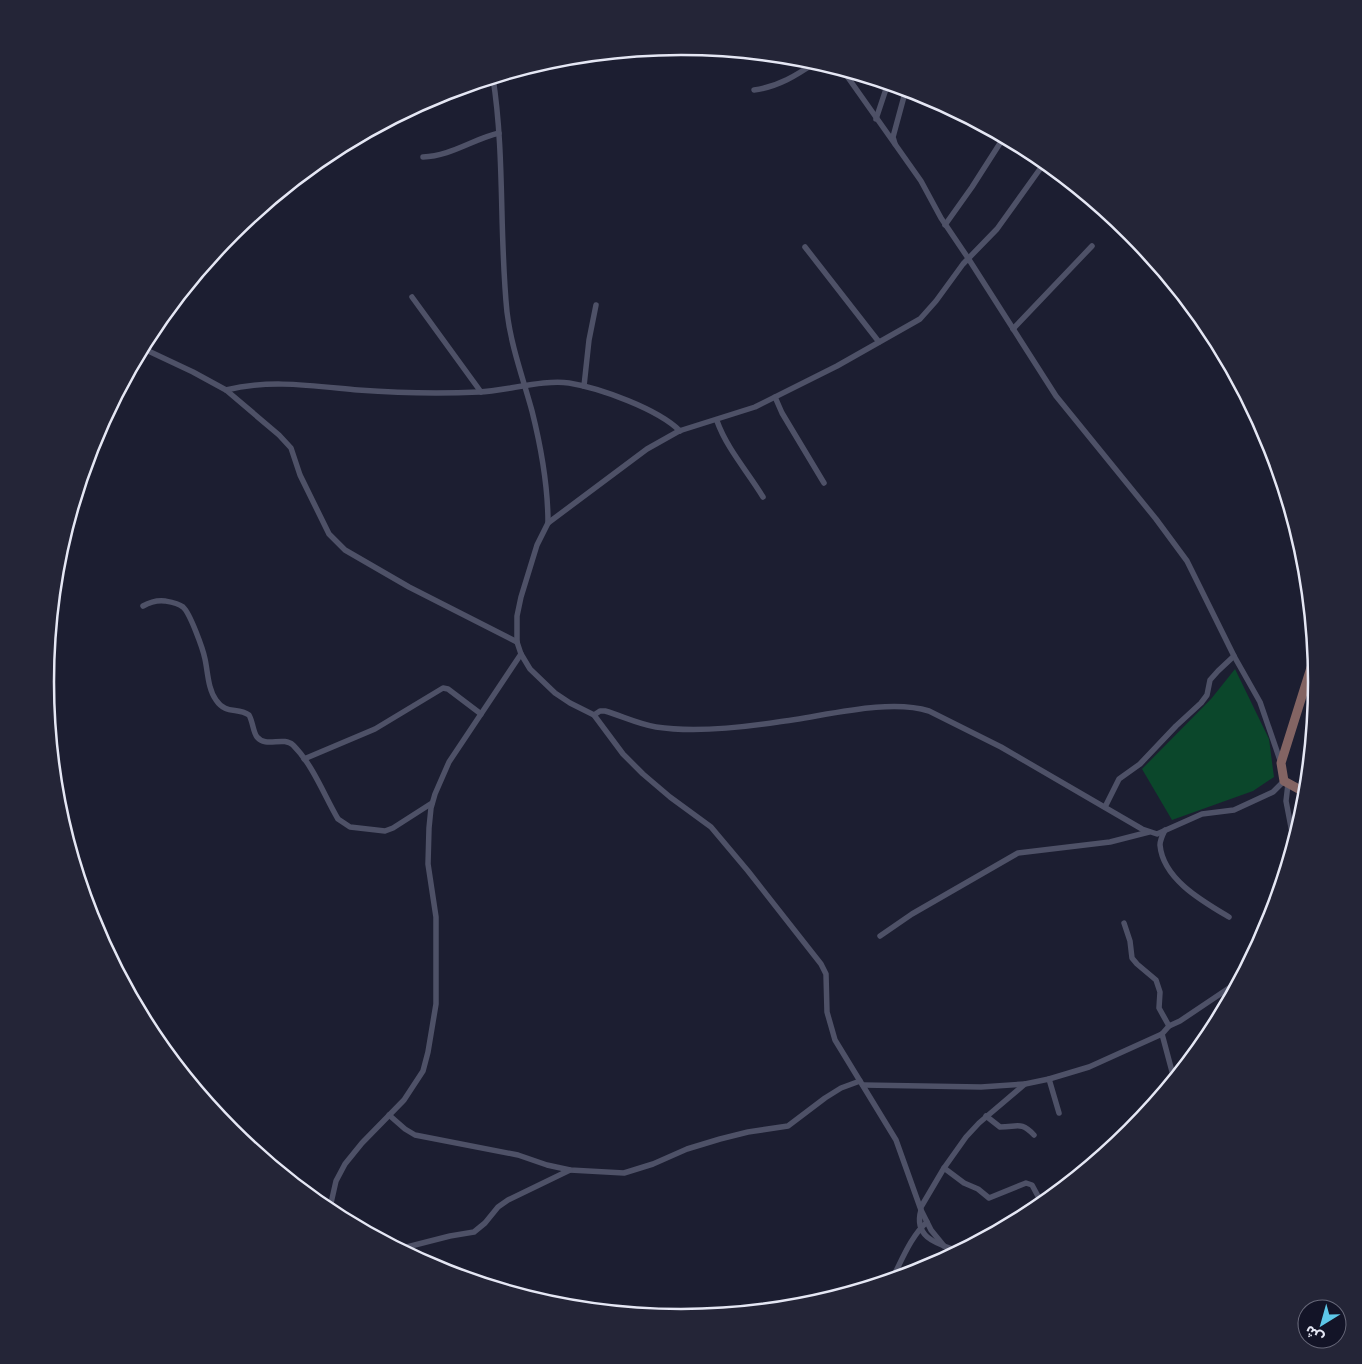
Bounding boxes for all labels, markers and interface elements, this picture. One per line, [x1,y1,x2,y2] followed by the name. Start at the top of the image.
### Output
[1297,1299,1347,1349] north arrow
[1301,1321,1327,1347] text: ش

